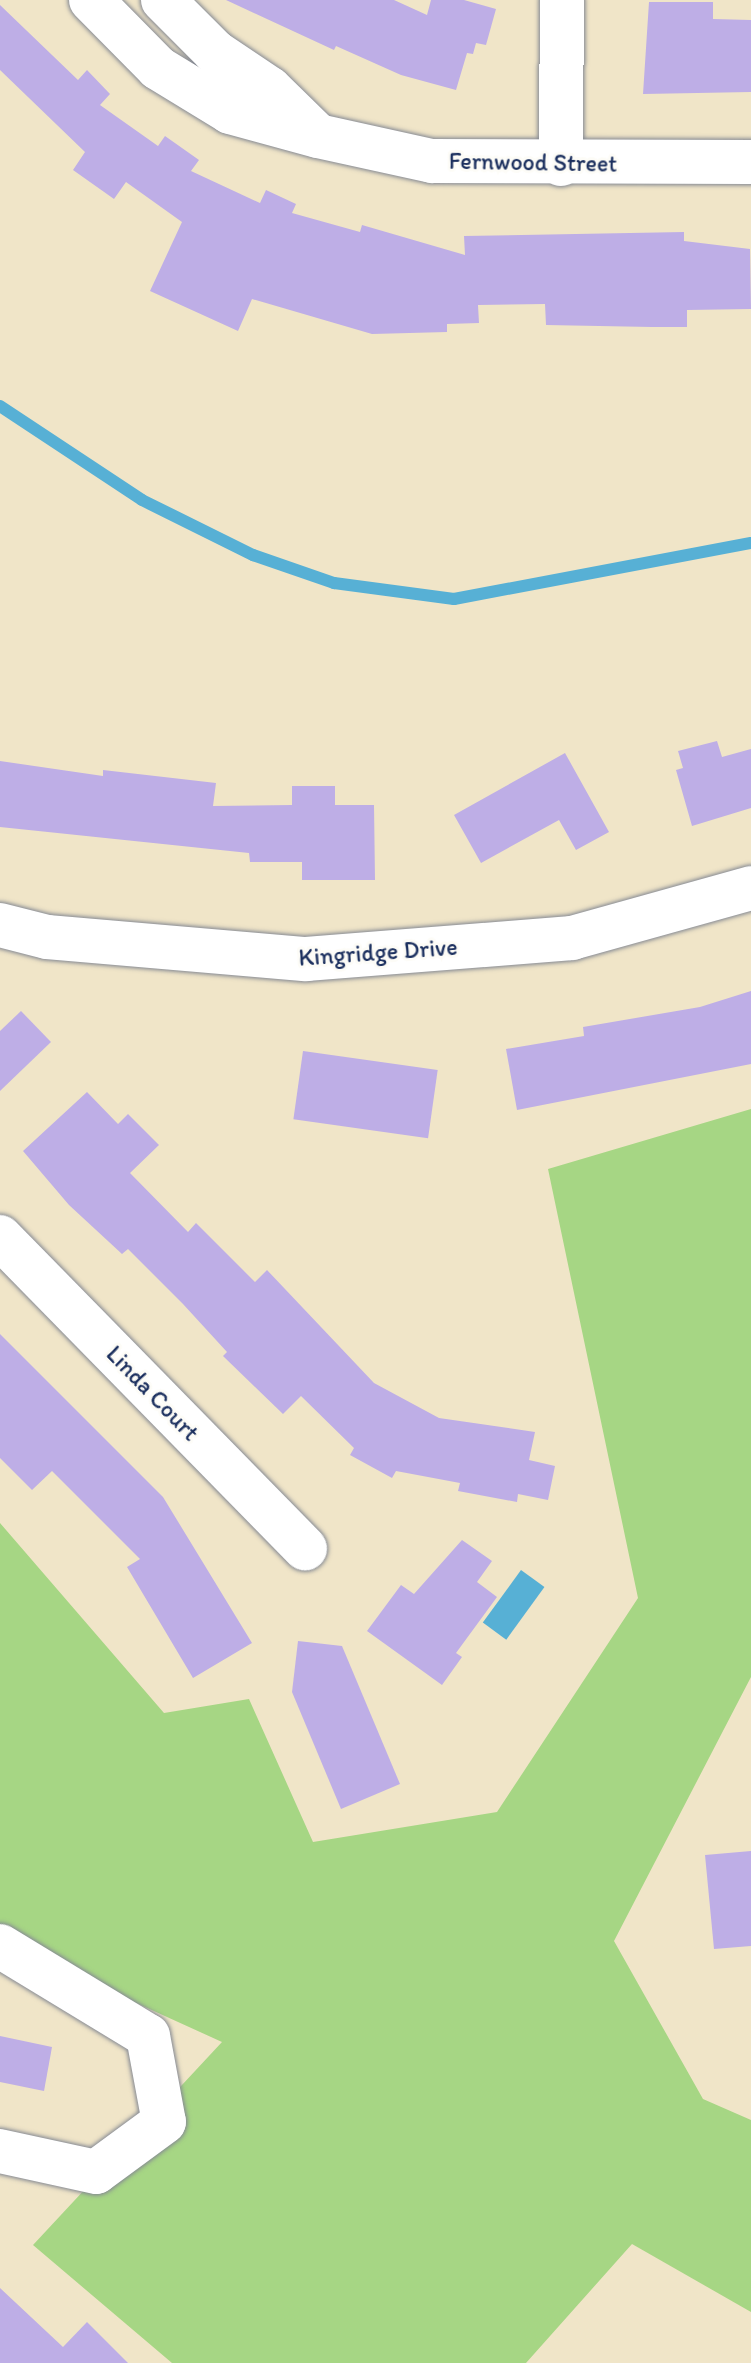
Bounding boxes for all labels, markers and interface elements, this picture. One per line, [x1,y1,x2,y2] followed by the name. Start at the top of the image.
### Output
[449,146,617,178] street label: Fernwood Street
[297,932,459,972] street label: Kingridge Drive
[101,1339,205,1447] street label: Linda Court

